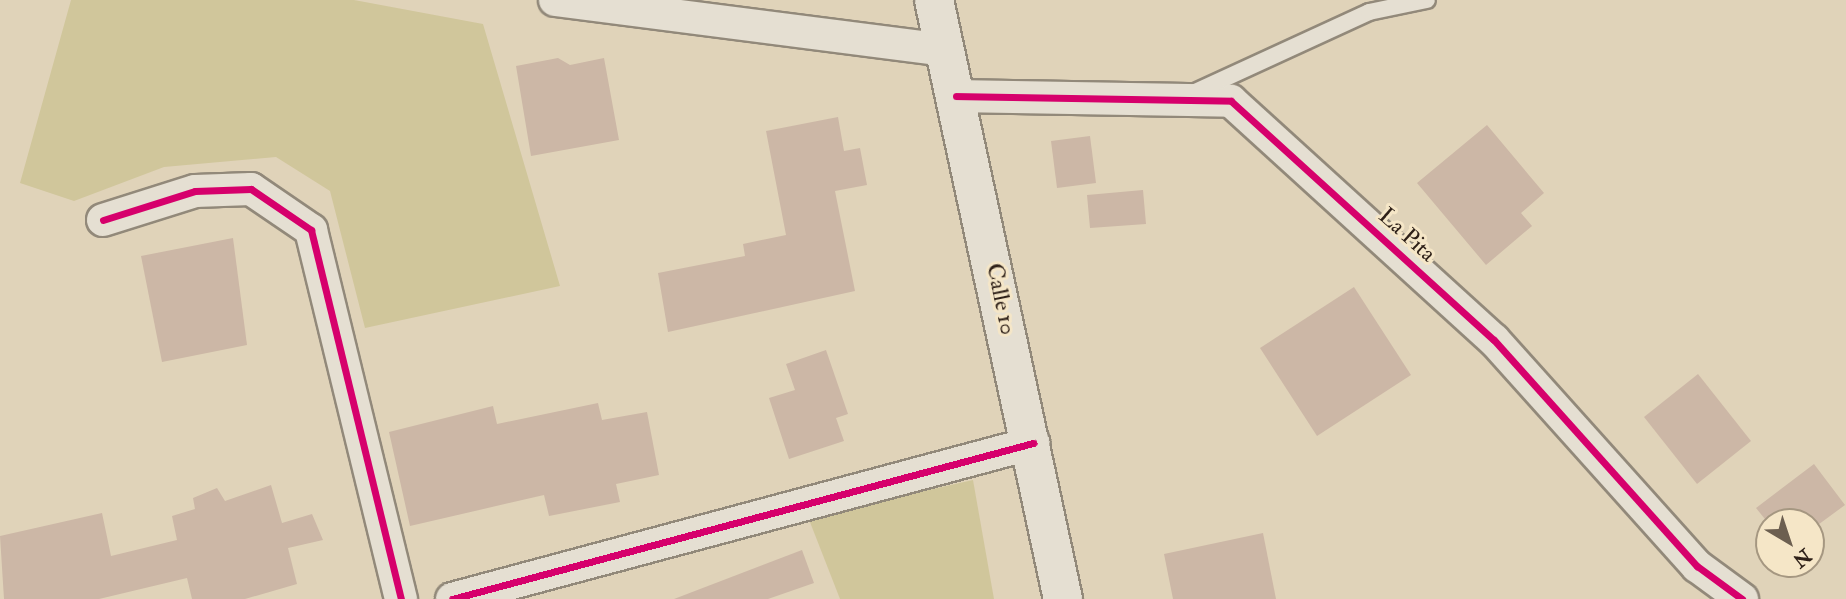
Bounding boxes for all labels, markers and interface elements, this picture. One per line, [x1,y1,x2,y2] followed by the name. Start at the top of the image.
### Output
[1373,202,1441,268] street label: La Pita
[980,261,1022,337] street label: Calle 10
[1755,508,1825,578] north arrow
[1788,543,1816,572] text: N

